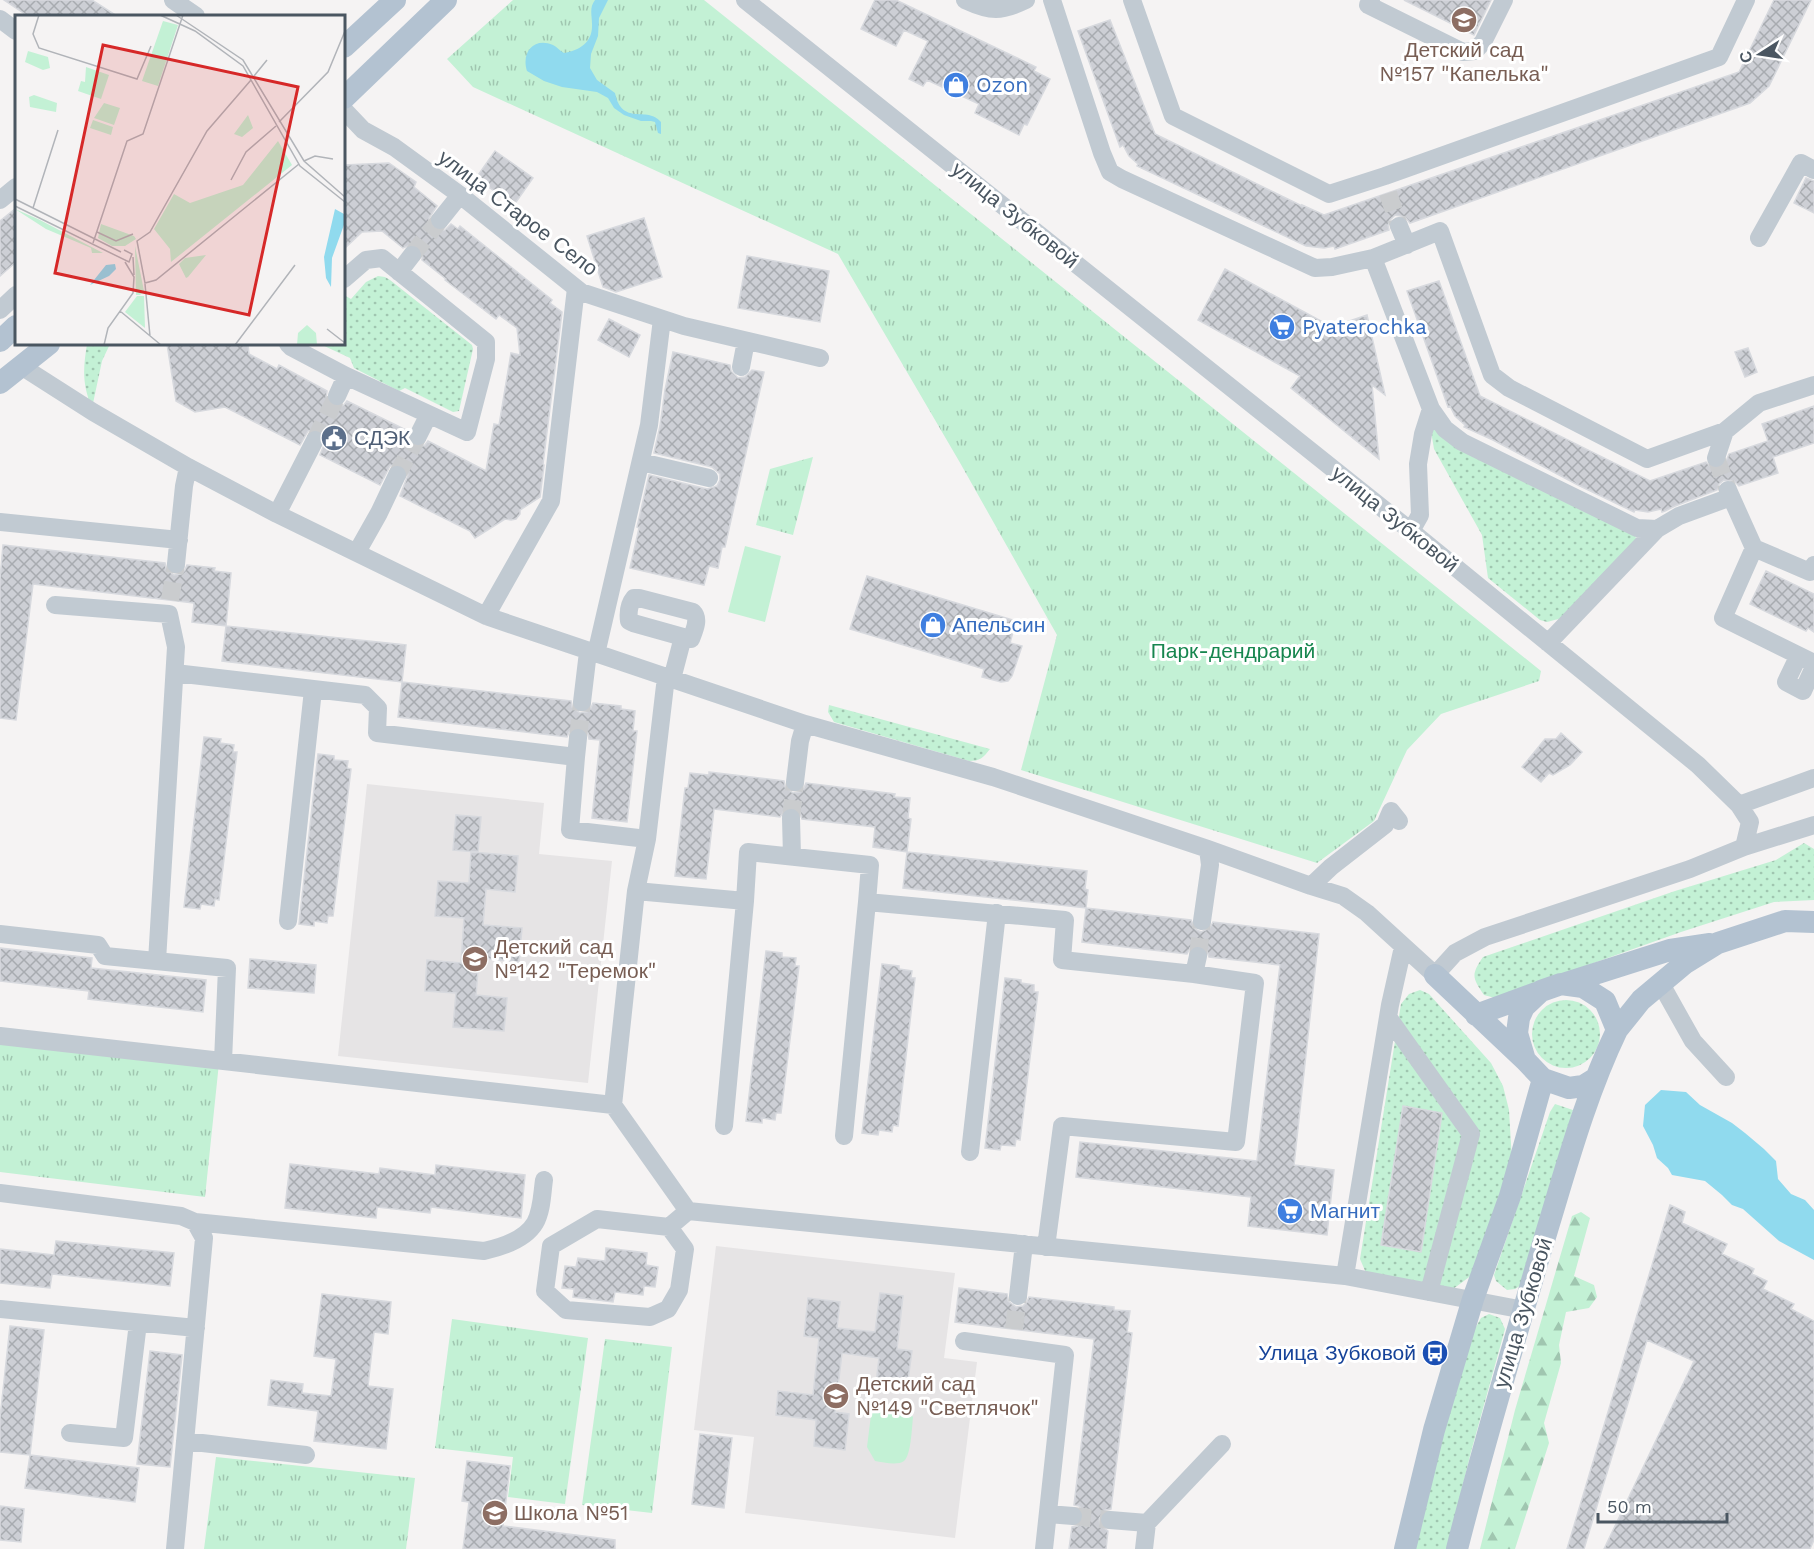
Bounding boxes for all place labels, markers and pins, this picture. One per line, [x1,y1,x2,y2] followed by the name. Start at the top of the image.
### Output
[1449,5,1479,35] school or university icon: Детский сад №157 "Капелька"
[1379,37,1549,86] place label: Детский сад №157 "Капелька"
[941,70,971,100] shop icon: Ozon
[976,72,1028,97] place label: Ozon
[1267,312,1297,342] supermarket icon: Pyaterochka
[1302,314,1427,339] place label: Pyaterochka
[319,423,349,453] public building icon: СДЭК
[354,425,411,450] place label: СДЭК
[918,610,948,640] shop icon: Апельсин
[952,612,1045,637] place label: Апельсин
[494,934,656,983] place label: Детский сад №142 "Теремок"
[460,944,490,974] school or university icon: Детский сад №142 "Теремок"
[1275,1196,1305,1226] supermarket icon: Магнит
[1310,1198,1380,1223] place label: Магнит
[1420,1338,1450,1368] bus stop icon: Улица Зубковой
[1258,1340,1416,1365] place label: Улица Зубковой
[856,1371,1039,1420] place label: Детский сад №149 "Светлячок"
[821,1381,851,1411] school or university icon: Детский сад №149 "Светлячок"
[480,1498,510,1528] school or university icon: Школа №51
[514,1500,628,1525] place label: Школа №51

